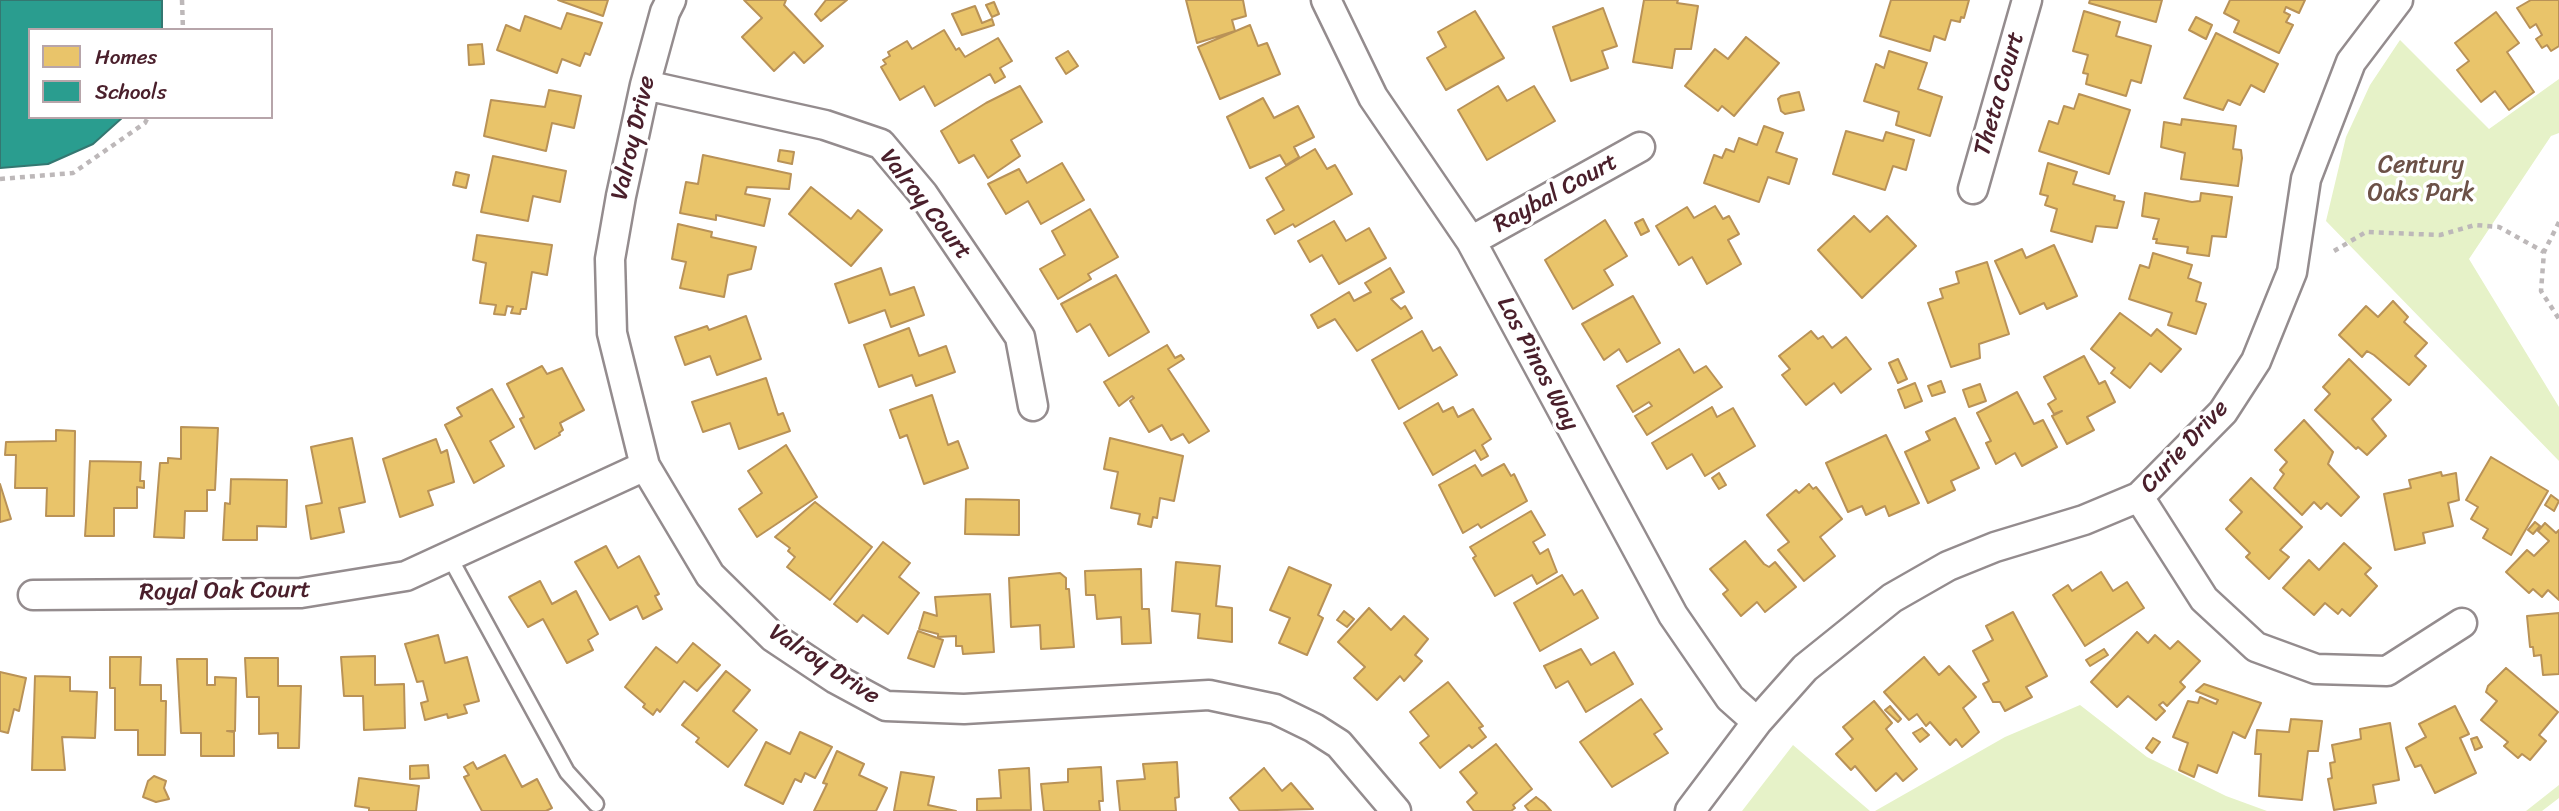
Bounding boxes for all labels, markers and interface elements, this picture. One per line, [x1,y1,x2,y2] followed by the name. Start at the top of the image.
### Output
[28,28,273,119] legend
[1969,29,2031,159] street label: Theta Court
[95,38,157,76] text: Homes
[95,73,167,111] text: Schools
[606,73,662,203] street label: Valroy Drive
[873,144,977,266] street label: Valroy Court
[1489,148,1623,240] street label: Raybal Court
[2368,152,2474,208] park label: Century Oaks Park
[1490,292,1584,436] street label: Los Pinos Way
[2135,395,2235,499] street label: Curie Drive
[139,576,311,608] street label: Royal Oak Court
[763,619,885,711] street label: Valroy Drive

